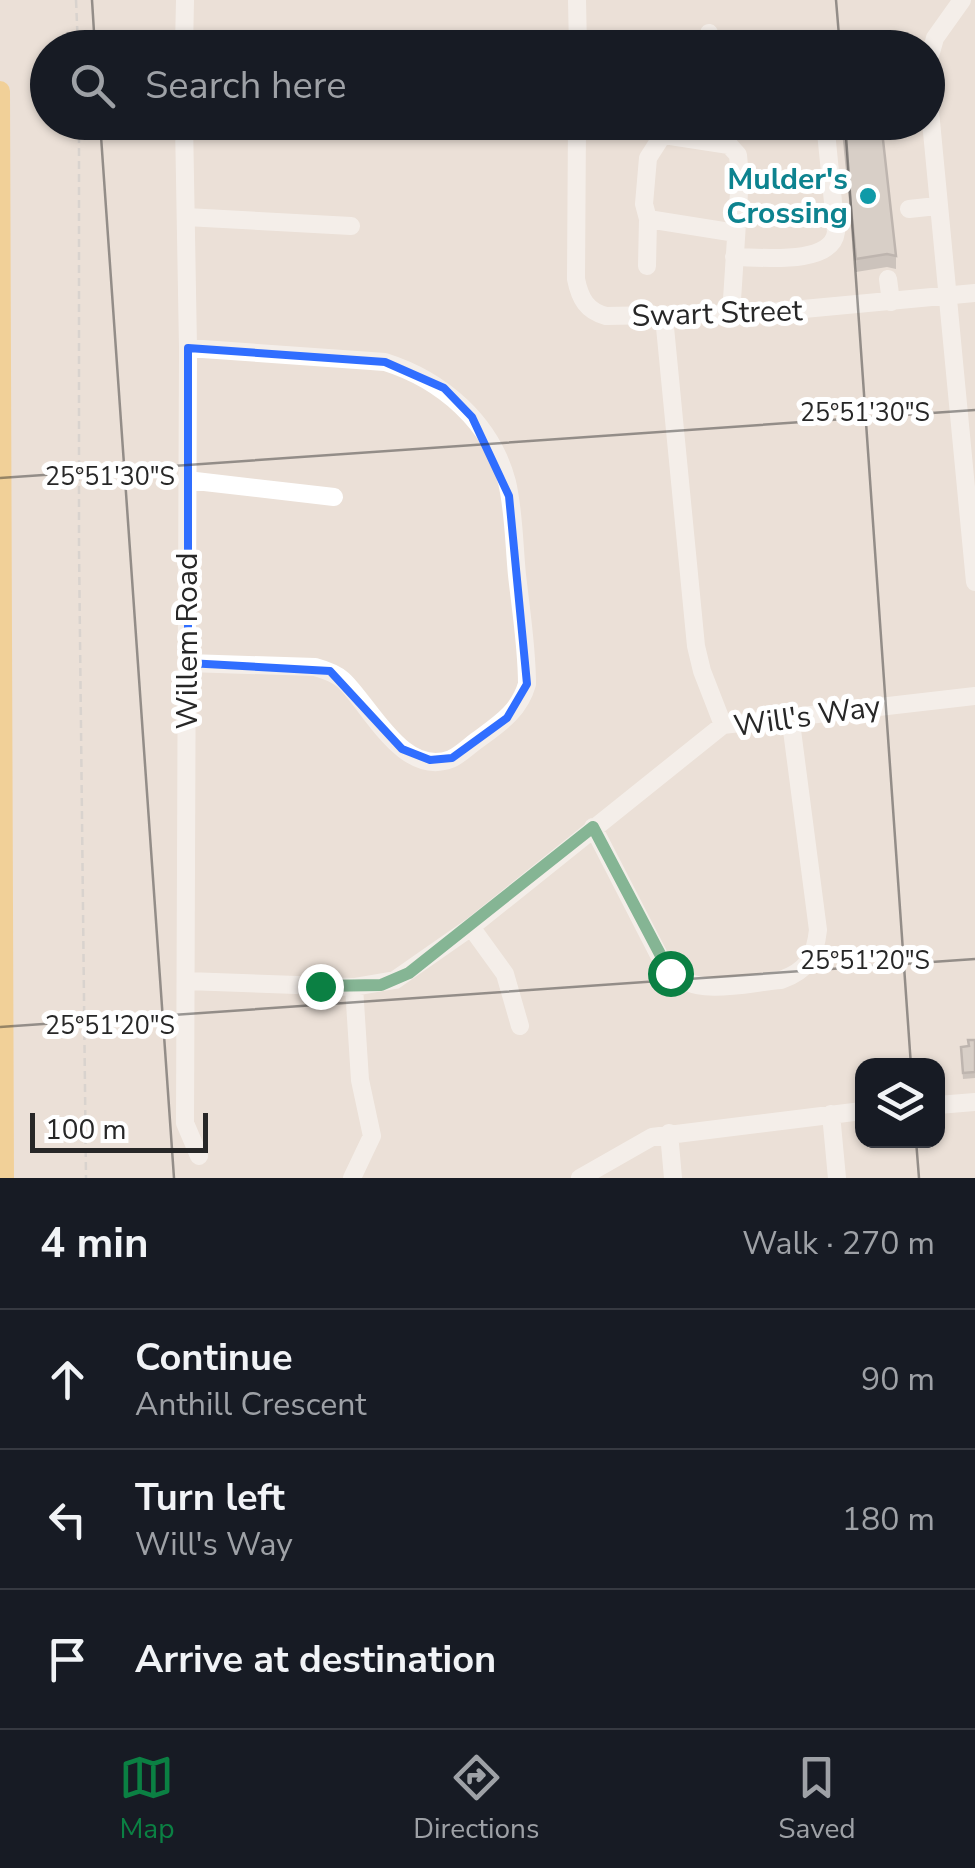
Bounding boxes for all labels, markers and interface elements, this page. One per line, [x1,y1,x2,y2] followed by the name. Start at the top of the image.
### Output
[30,30,945,140] search box
[65,58,120,113] icon: search
[145,60,346,111] text: Search here
[726,159,848,234] place label: Mulder's Crossing
[857,185,879,207] marker: Mulder's Crossing
[631,290,804,337] street label: Swart Street
[800,396,930,430] text: 25°51'30"S
[45,460,175,494] text: 25°51'30"S
[167,553,208,729] street label: Willem Road
[731,686,884,747] street label: Will's Way
[800,944,930,978] text: 25°51'20"S
[648,951,694,997] route start
[298,964,344,1010] route end
[45,1009,175,1043] text: 25°51'20"S
[855,1058,945,1148] map controls
[855,1058,945,1148] button: layers
[30,1108,208,1152] scale bar
[45,1111,127,1149] text: 100 m
[40,1215,149,1272] text: 4 min
[742,1222,935,1265] text: Walk · 270 m
[135,1332,293,1383] text: Continue
[40,1352,95,1407] icon: ahead
[861,1358,935,1401] text: 90 m
[135,1383,367,1426] text: Anthill Crescent
[135,1472,285,1523] text: Turn left
[40,1492,95,1547] icon: left
[842,1498,935,1541] text: 180 m
[135,1523,293,1566] text: Will's Way
[40,1632,95,1687] icon: arrive
[135,1634,496,1685] text: Arrive at destination
[119,1750,174,1848] tab: Map
[413,1750,539,1848] tab: Directions
[778,1750,856,1848] tab: Saved

